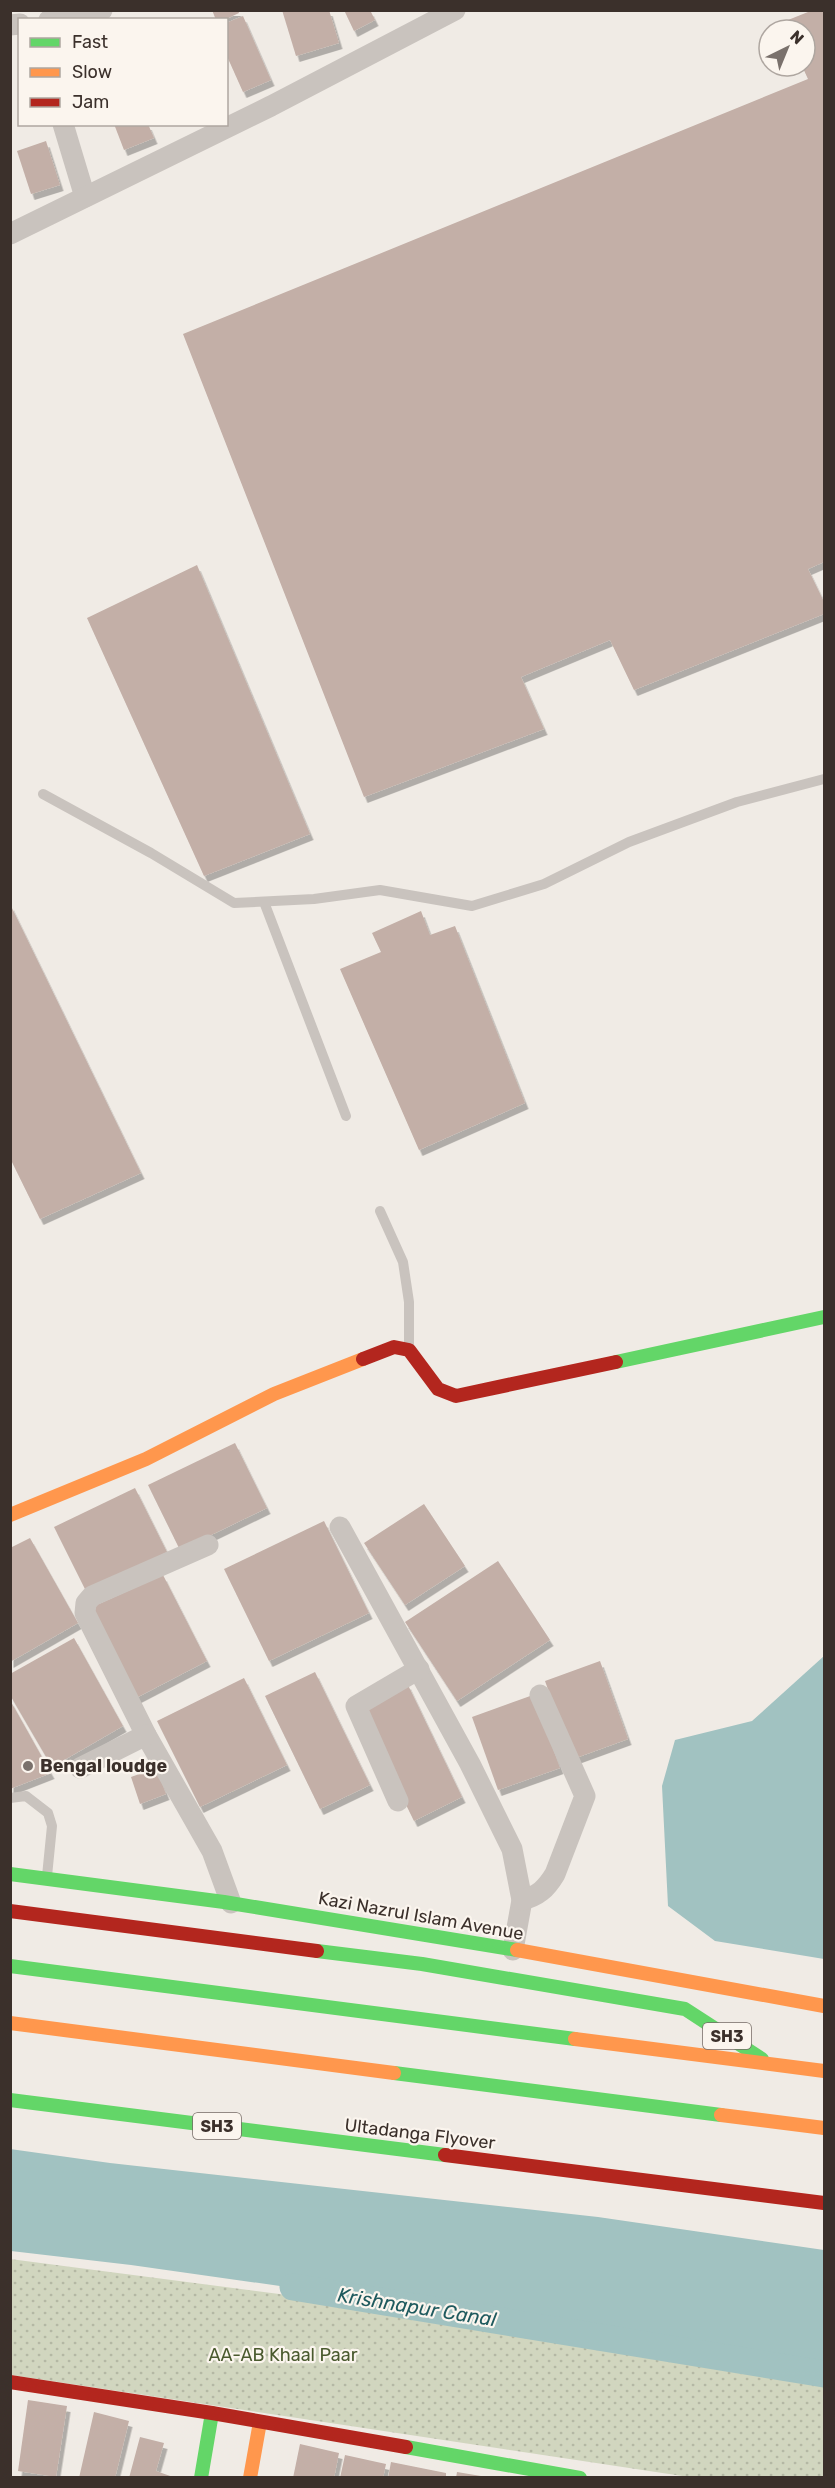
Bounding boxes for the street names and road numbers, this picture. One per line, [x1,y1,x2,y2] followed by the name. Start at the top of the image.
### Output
[317,1887,525,1945] street label: Kazi Nazrul Islam Avenue
[703,2023,751,2049] road number: SH3
[193,2113,241,2139] road number: SH3
[343,2114,497,2154] street label: Ultadanga Flyover

